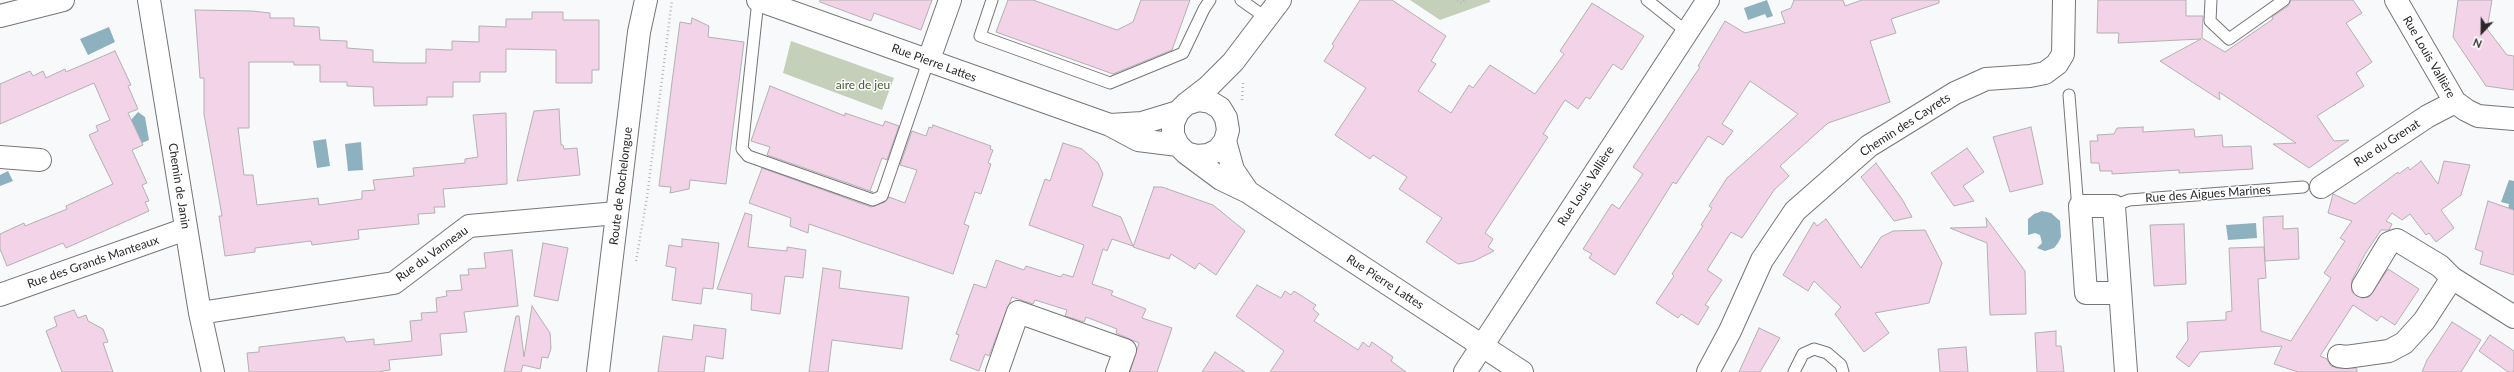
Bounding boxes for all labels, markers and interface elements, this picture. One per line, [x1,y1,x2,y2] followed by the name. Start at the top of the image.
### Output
[2462,12,2502,52] north arrow
[2400,13,2458,101] street label: Rue Louis Vallière
[2471,36,2484,51] text: N
[890,41,978,85] street label: Rue Pierre Lattes
[836,78,890,92] park label: aire de jeu
[1857,90,1953,160] street label: Chemin des Cayrets
[2351,116,2423,170] street label: Rue du Grenat
[607,126,635,246] street label: Route de Rochelongue
[165,142,193,230] street label: Chemin de Janin
[1555,143,1617,229] street label: Rue Louis Vallière
[2145,182,2271,206] street label: Rue des Aigues Marines
[393,223,471,285] street label: Rue du Vanneau
[25,233,161,291] street label: Rue des Grands Manteaux
[1344,252,1426,312] street label: Rue Pierre Lattes

